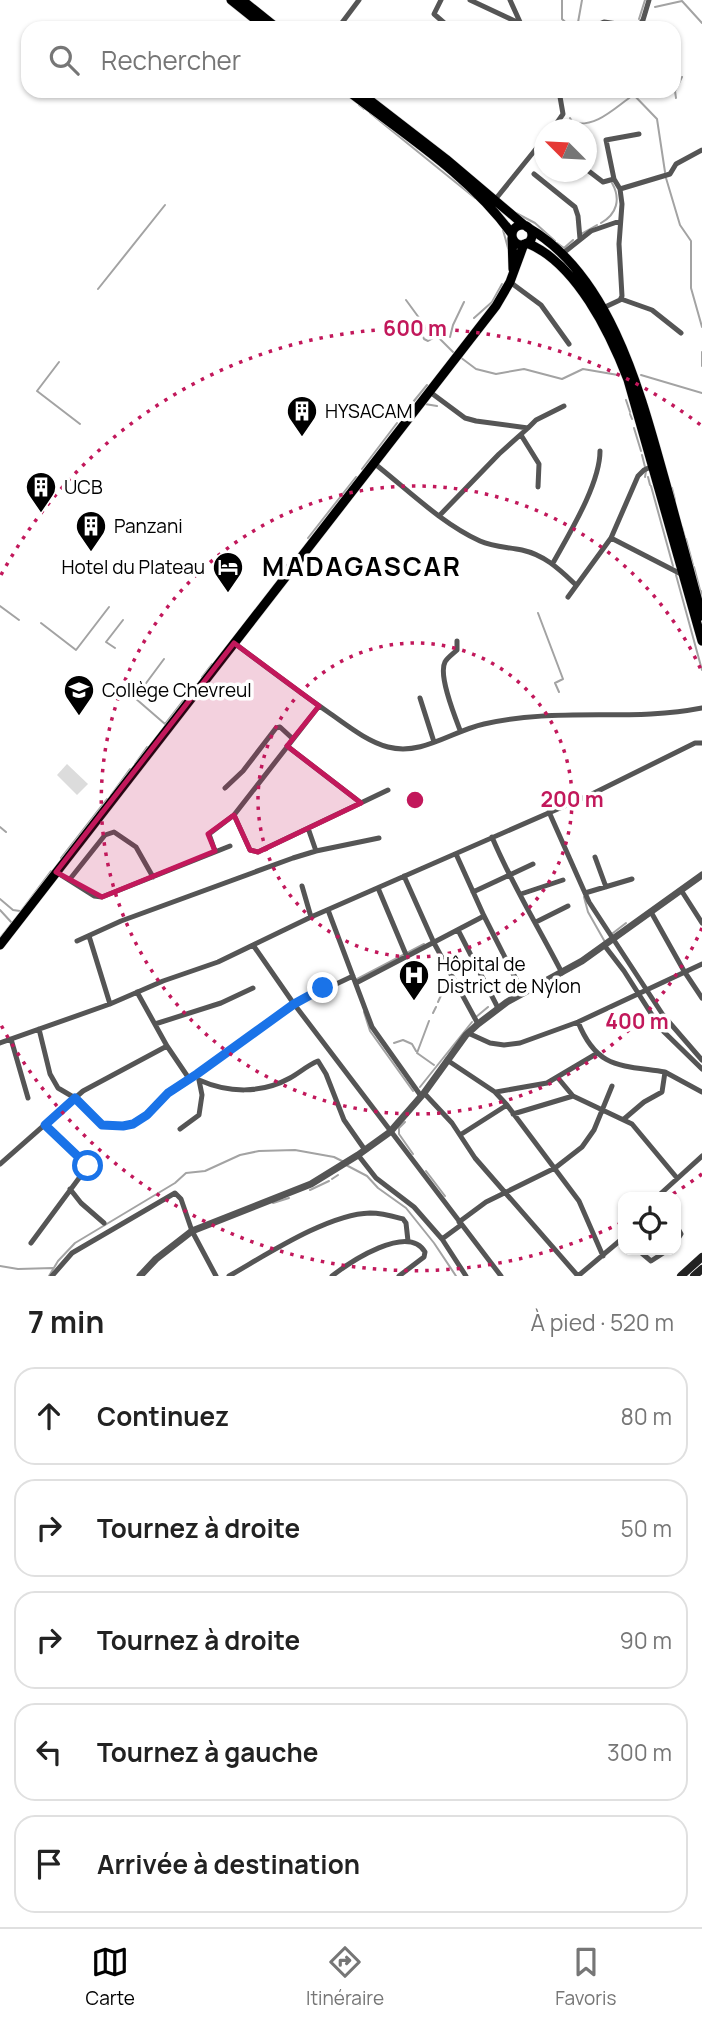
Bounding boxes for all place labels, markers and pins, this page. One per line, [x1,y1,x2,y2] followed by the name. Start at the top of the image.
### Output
[285,394,319,438] building icon: HYSACAM
[325,398,413,424] place label: HYSACAM
[24,470,58,514] building icon: UCB
[64,474,103,500] place label: UCB
[74,509,108,553] building icon: Panzani
[114,513,183,539] place label: Panzani
[211,550,245,594] hotel icon: Hotel du Plateau
[61,554,205,580] place label: Hotel du Plateau
[62,673,96,717] school or university icon: Collège Chevreul
[102,677,252,703] place label: Collège Chevreul
[403,788,427,812] centre of rings
[437,951,581,999] place label: Hôpital de District de Nylon
[397,958,431,1002] hospital icon: Hôpital de District de Nylon

